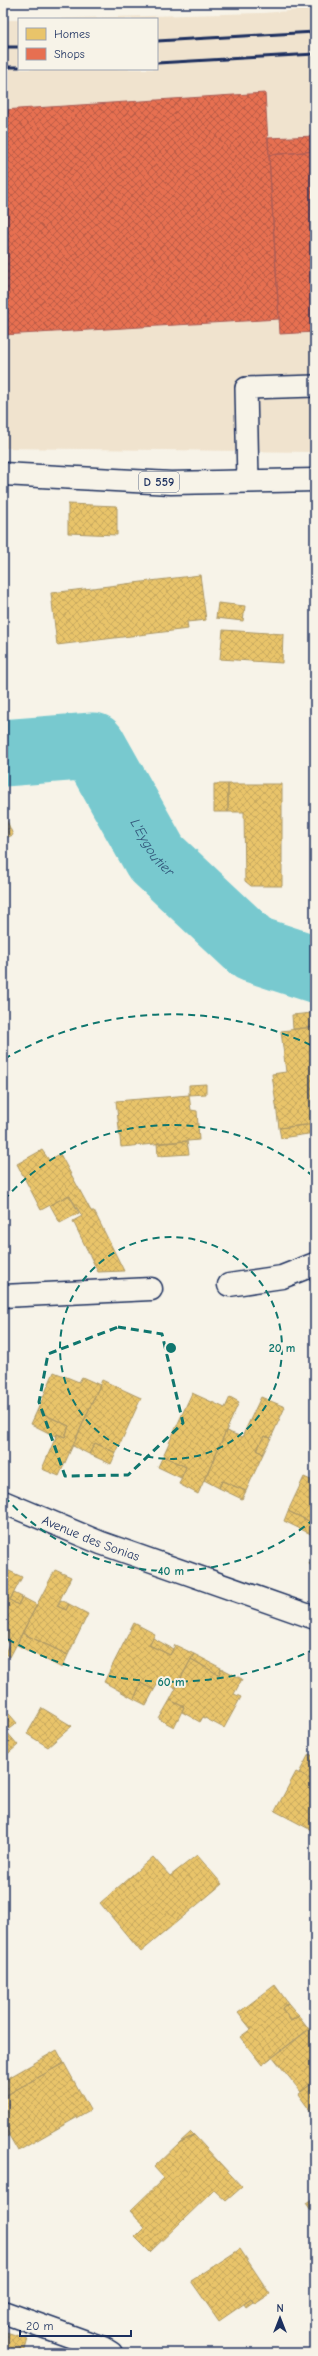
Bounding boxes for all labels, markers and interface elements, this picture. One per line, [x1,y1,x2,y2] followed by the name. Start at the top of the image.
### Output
[18,18,158,70] legend
[54,27,90,41] text: Homes
[54,47,85,61] text: Shops
[139,472,179,492] road number: D 559
[127,816,179,881] water label: L'Eygoutier
[164,1341,178,1355] centre of rings
[269,1341,295,1355] text: 20 m
[40,1512,142,1564] street label: Avenue des Sonias
[158,1564,184,1578] text: 40 m
[158,1675,184,1689] text: 60 m
[260,2298,300,2338] north arrow
[276,2302,284,2315] text: N
[20,2312,131,2338] scale bar
[26,2319,54,2333] text: 20 m

